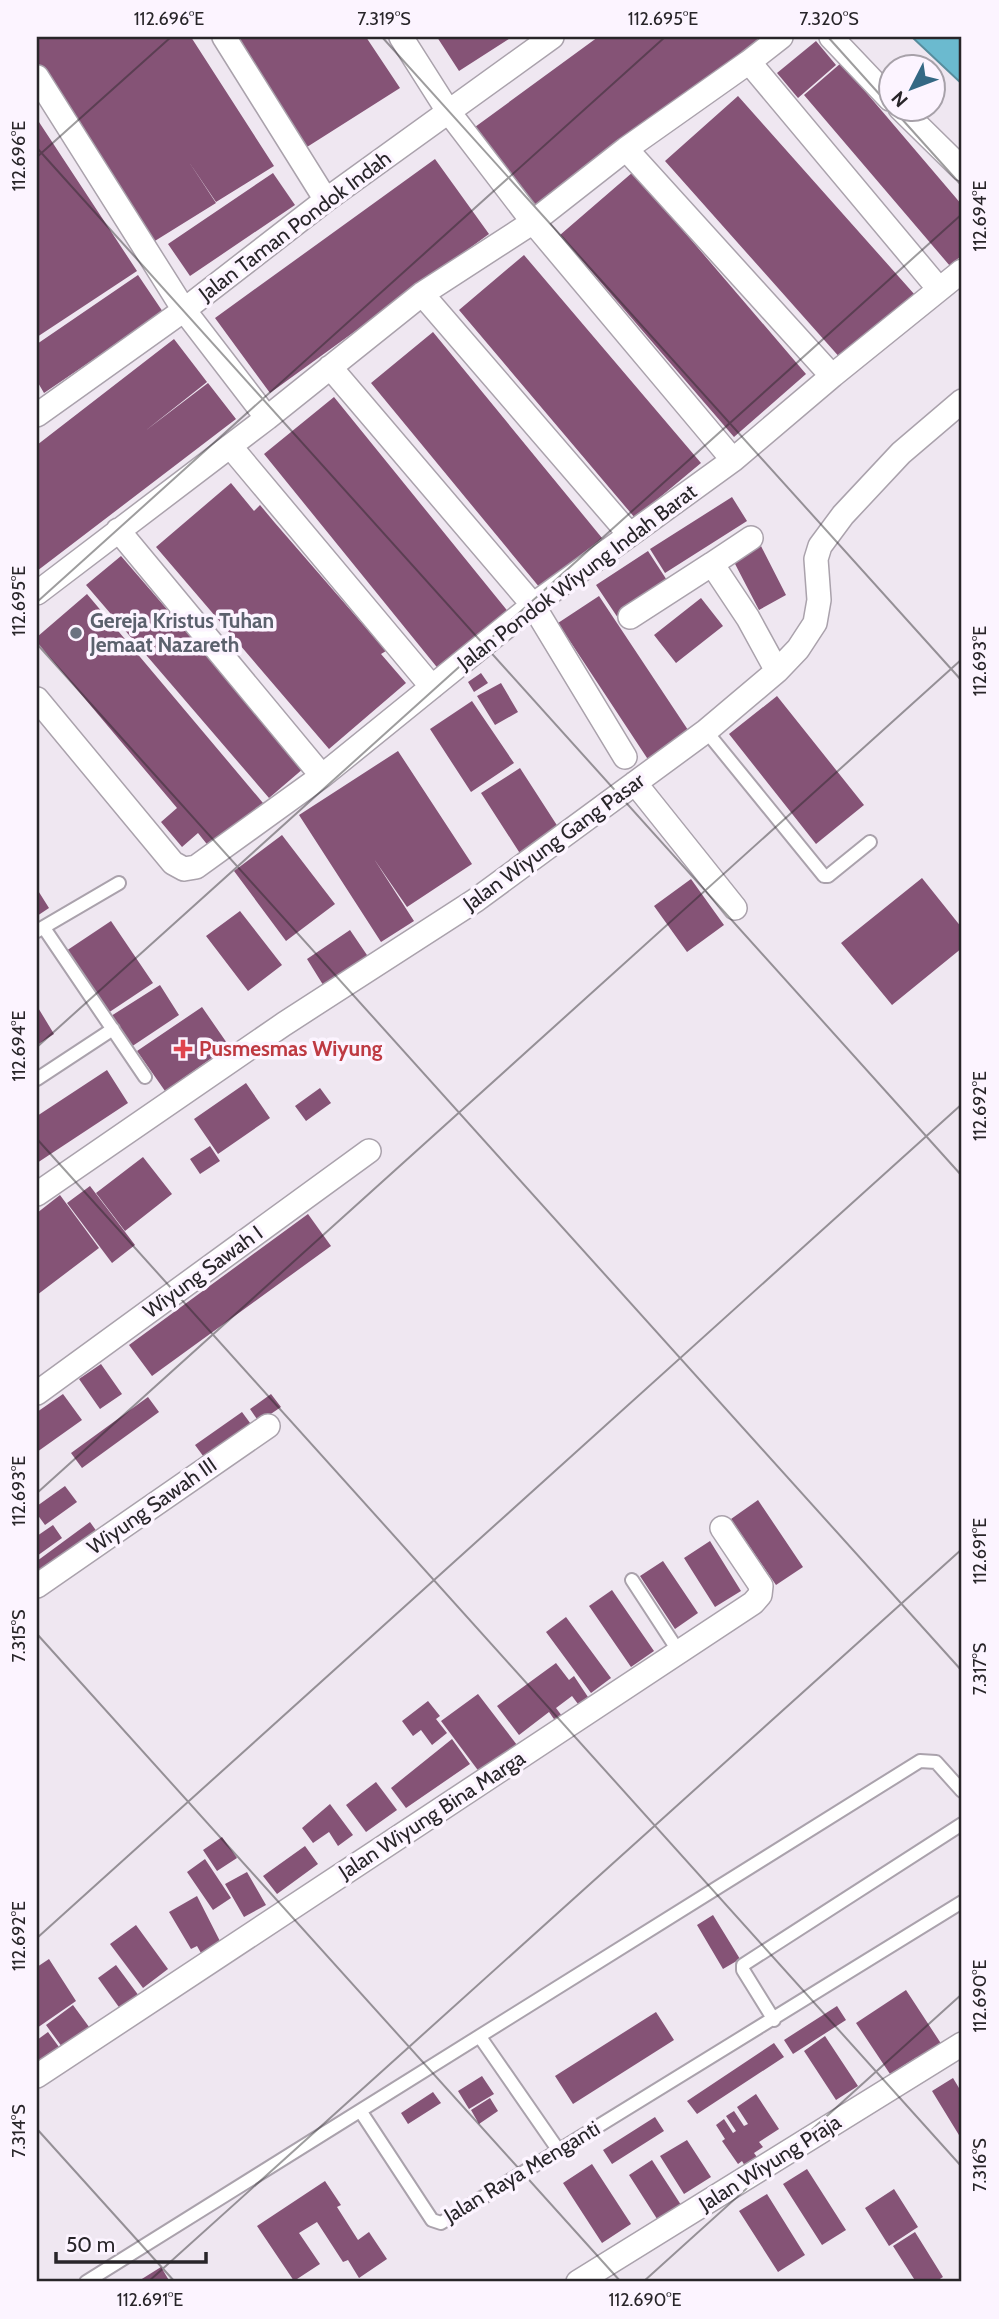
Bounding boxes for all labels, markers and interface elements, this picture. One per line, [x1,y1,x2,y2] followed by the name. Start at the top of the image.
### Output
[134,8,204,30] text: 112.696°E
[357,8,411,30] text: 7.319°S
[628,8,698,30] text: 112.695°E
[799,8,859,30] text: 7.320°S
[876,52,946,122] north arrow
[887,86,913,112] text: N
[8,121,30,191] text: 112.696°E
[193,145,396,307] street label: Jalan Taman Pondok Indah
[969,181,991,251] text: 112.694°E
[452,479,701,675] street label: Jalan Pondok Wiyung Indah Barat
[8,566,30,636] text: 112.695°E
[89,608,274,657] place label: Gereja Kristus Tuhan Jemaat Nazareth
[68,625,84,641] marker: Gereja Kristus Tuhan Jemaat Nazareth
[969,626,991,696] text: 112.693°E
[457,767,649,916] street label: Jalan Wiyung Gang Pasar
[8,1011,30,1081] text: 112.694°E
[199,1036,383,1061] place label: Pusmesmas Wiyung
[173,1039,193,1059] marker: Pusmesmas Wiyung
[969,1071,991,1141] text: 112.692°E
[138,1220,267,1323] street label: Wiyung Sawah I
[82,1452,221,1559] street label: Wiyung Sawah III
[8,1456,30,1526] text: 112.693°E
[969,1518,991,1584] text: 112.691°E
[8,1609,30,1663] text: 7.315°S
[969,1643,991,1695] text: 7.317°S
[333,1745,530,1885] street label: Jalan Wiyung Bina Marga
[8,1901,30,1971] text: 112.692°E
[969,1959,991,2033] text: 112.690°E
[8,2104,30,2158] text: 7.314°S
[693,2109,846,2218] street label: Jalan Wiyung Praja
[439,2115,604,2228] street label: Jalan Raya Menganti
[969,2138,991,2192] text: 7.316°S
[56,2221,206,2265] scale bar
[66,2232,115,2257] text: 50 m
[117,2289,183,2311] text: 112.691°E
[608,2289,682,2311] text: 112.690°E

